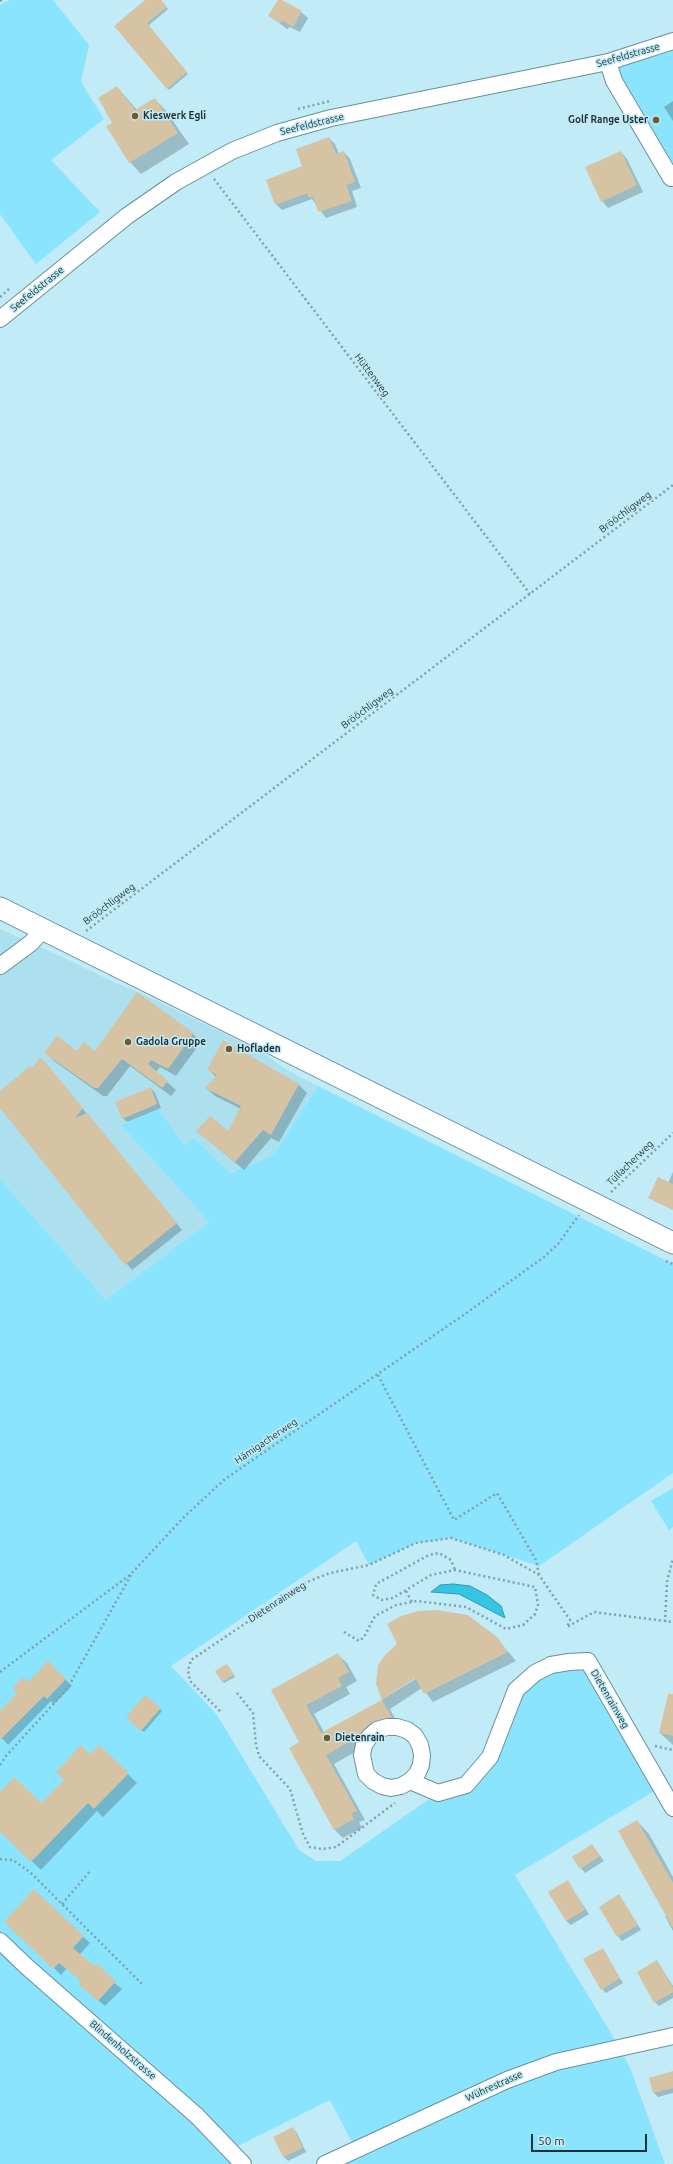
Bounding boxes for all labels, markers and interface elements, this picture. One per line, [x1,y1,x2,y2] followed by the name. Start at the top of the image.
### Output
[595,40,661,70] street label: Seefeldstrasse
[143,110,206,122] place label: Kieswerk Egli
[279,110,345,138] street label: Seefeldstrasse
[130,111,140,121] marker: Kieswerk Egli
[568,114,648,126] place label: Golf Range Uster
[651,115,661,125] marker: Golf Range Uster
[8,264,66,314] street label: Seefeldstrasse
[352,351,392,399] street label: Hüttenweg
[597,489,653,535] street label: Brööchligweg
[339,685,395,731] street label: Brööchligweg
[81,881,137,927] street label: Brööchligweg
[136,1036,206,1048] place label: Gadola Gruppe
[123,1037,133,1047] marker: Gadola Gruppe
[237,1043,281,1055] place label: Hofladen
[224,1044,234,1054] marker: Hofladen
[604,1138,656,1188] street label: Tüllacherweg
[232,1416,300,1466] street label: Hämigacherweg
[246,1579,308,1625] street label: Dietenrainweg
[588,1667,632,1731] street label: Dietenrainweg
[335,1732,385,1744] place label: Dietenrain
[322,1733,332,1743] marker: Dietenrain
[87,2018,159,2082] street label: Blindenholzstrasse
[464,2068,524,2104] street label: Wührestrasse
[533,2126,649,2152] scale bar
[538,2134,565,2147] text: 50 m

